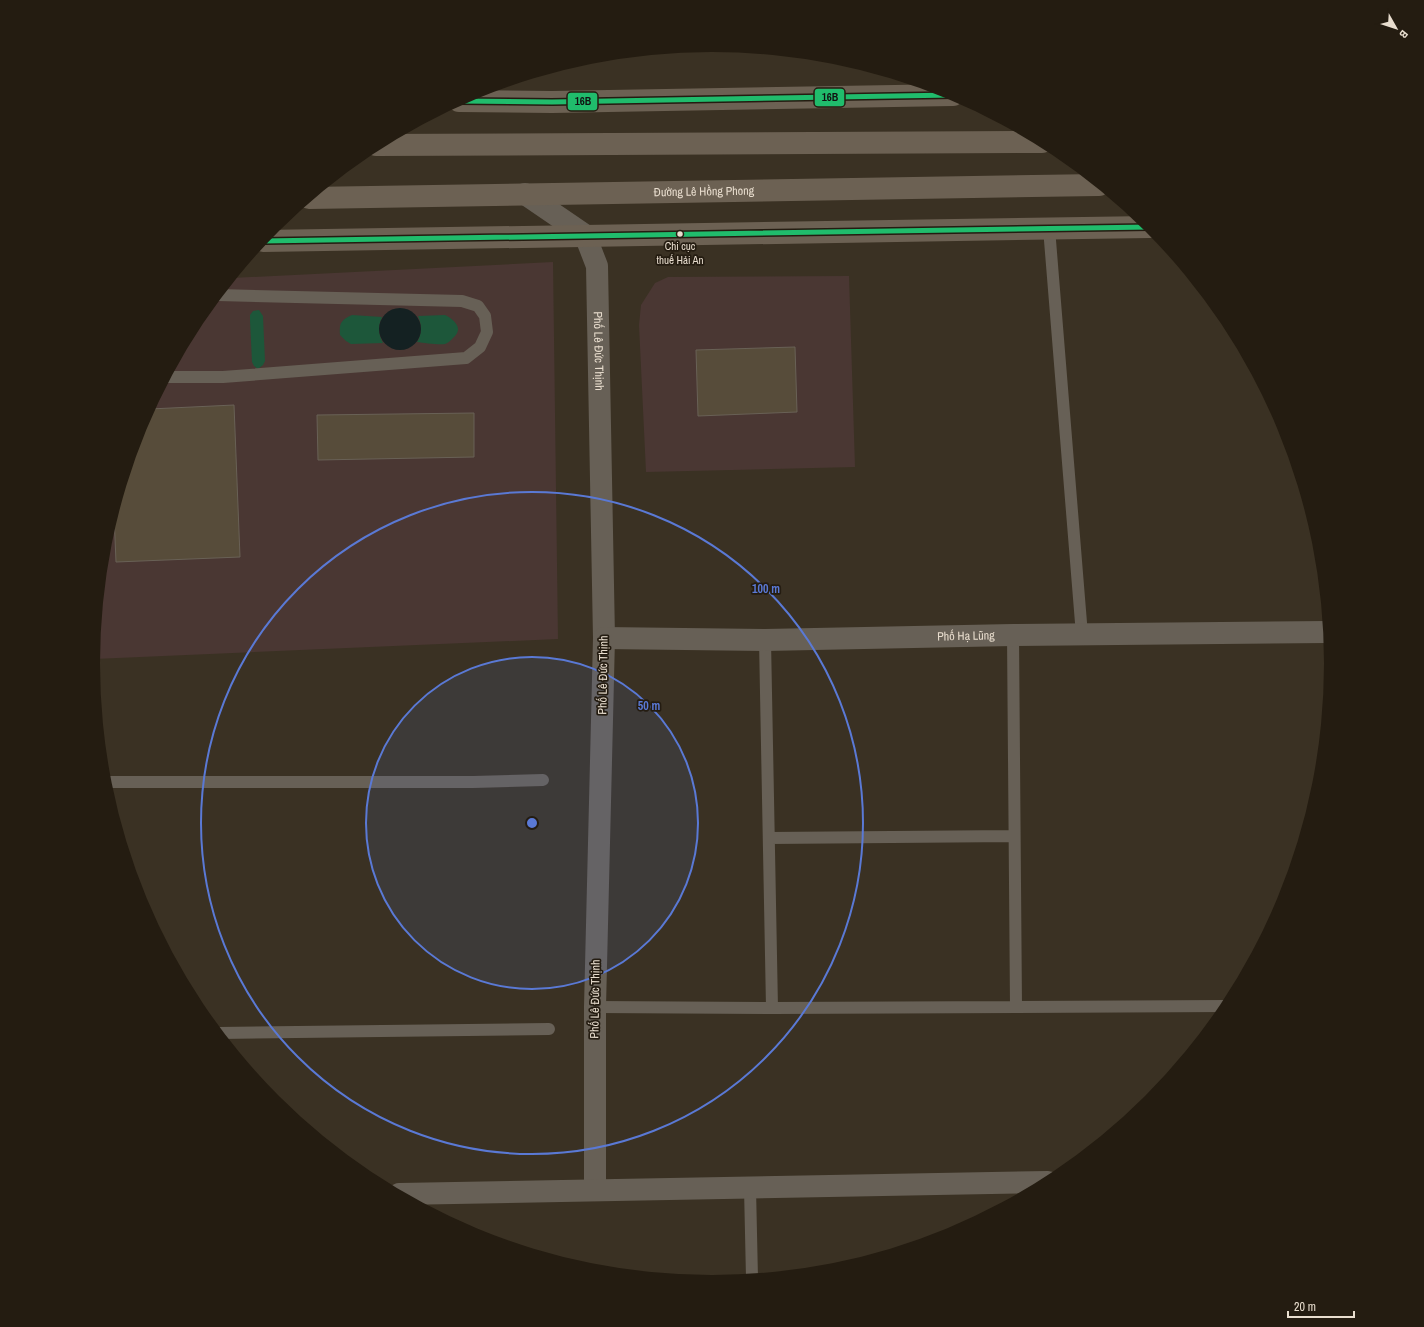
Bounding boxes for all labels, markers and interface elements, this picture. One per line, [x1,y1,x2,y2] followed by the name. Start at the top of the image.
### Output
[1376,8,1416,48] north arrow
[1396,27,1411,42] text: B
[814,88,845,107] line badge: 16B
[822,90,839,104] text: 16B
[567,92,598,111] line badge: 16B
[575,94,592,108] text: 16B
[654,183,755,200] street label: Đường Lê Hồng Phong
[675,229,685,239] marker: Chi cục thuế Hải An
[656,239,704,267] place label: Chi cục thuế Hải An
[590,311,607,391] street label: Phố Lê Đức Thịnh
[752,581,780,597] text: 100 m
[937,627,995,645] street label: Phố Hạ Lũng
[594,635,612,715] street label: Phố Lê Đức Thịnh
[638,698,660,714] text: 50 m
[525,816,539,830] centre of rings
[586,959,604,1039] street label: Phố Lê Đức Thịnh
[1288,1293,1354,1319] scale bar
[1294,1299,1316,1315] text: 20 m

